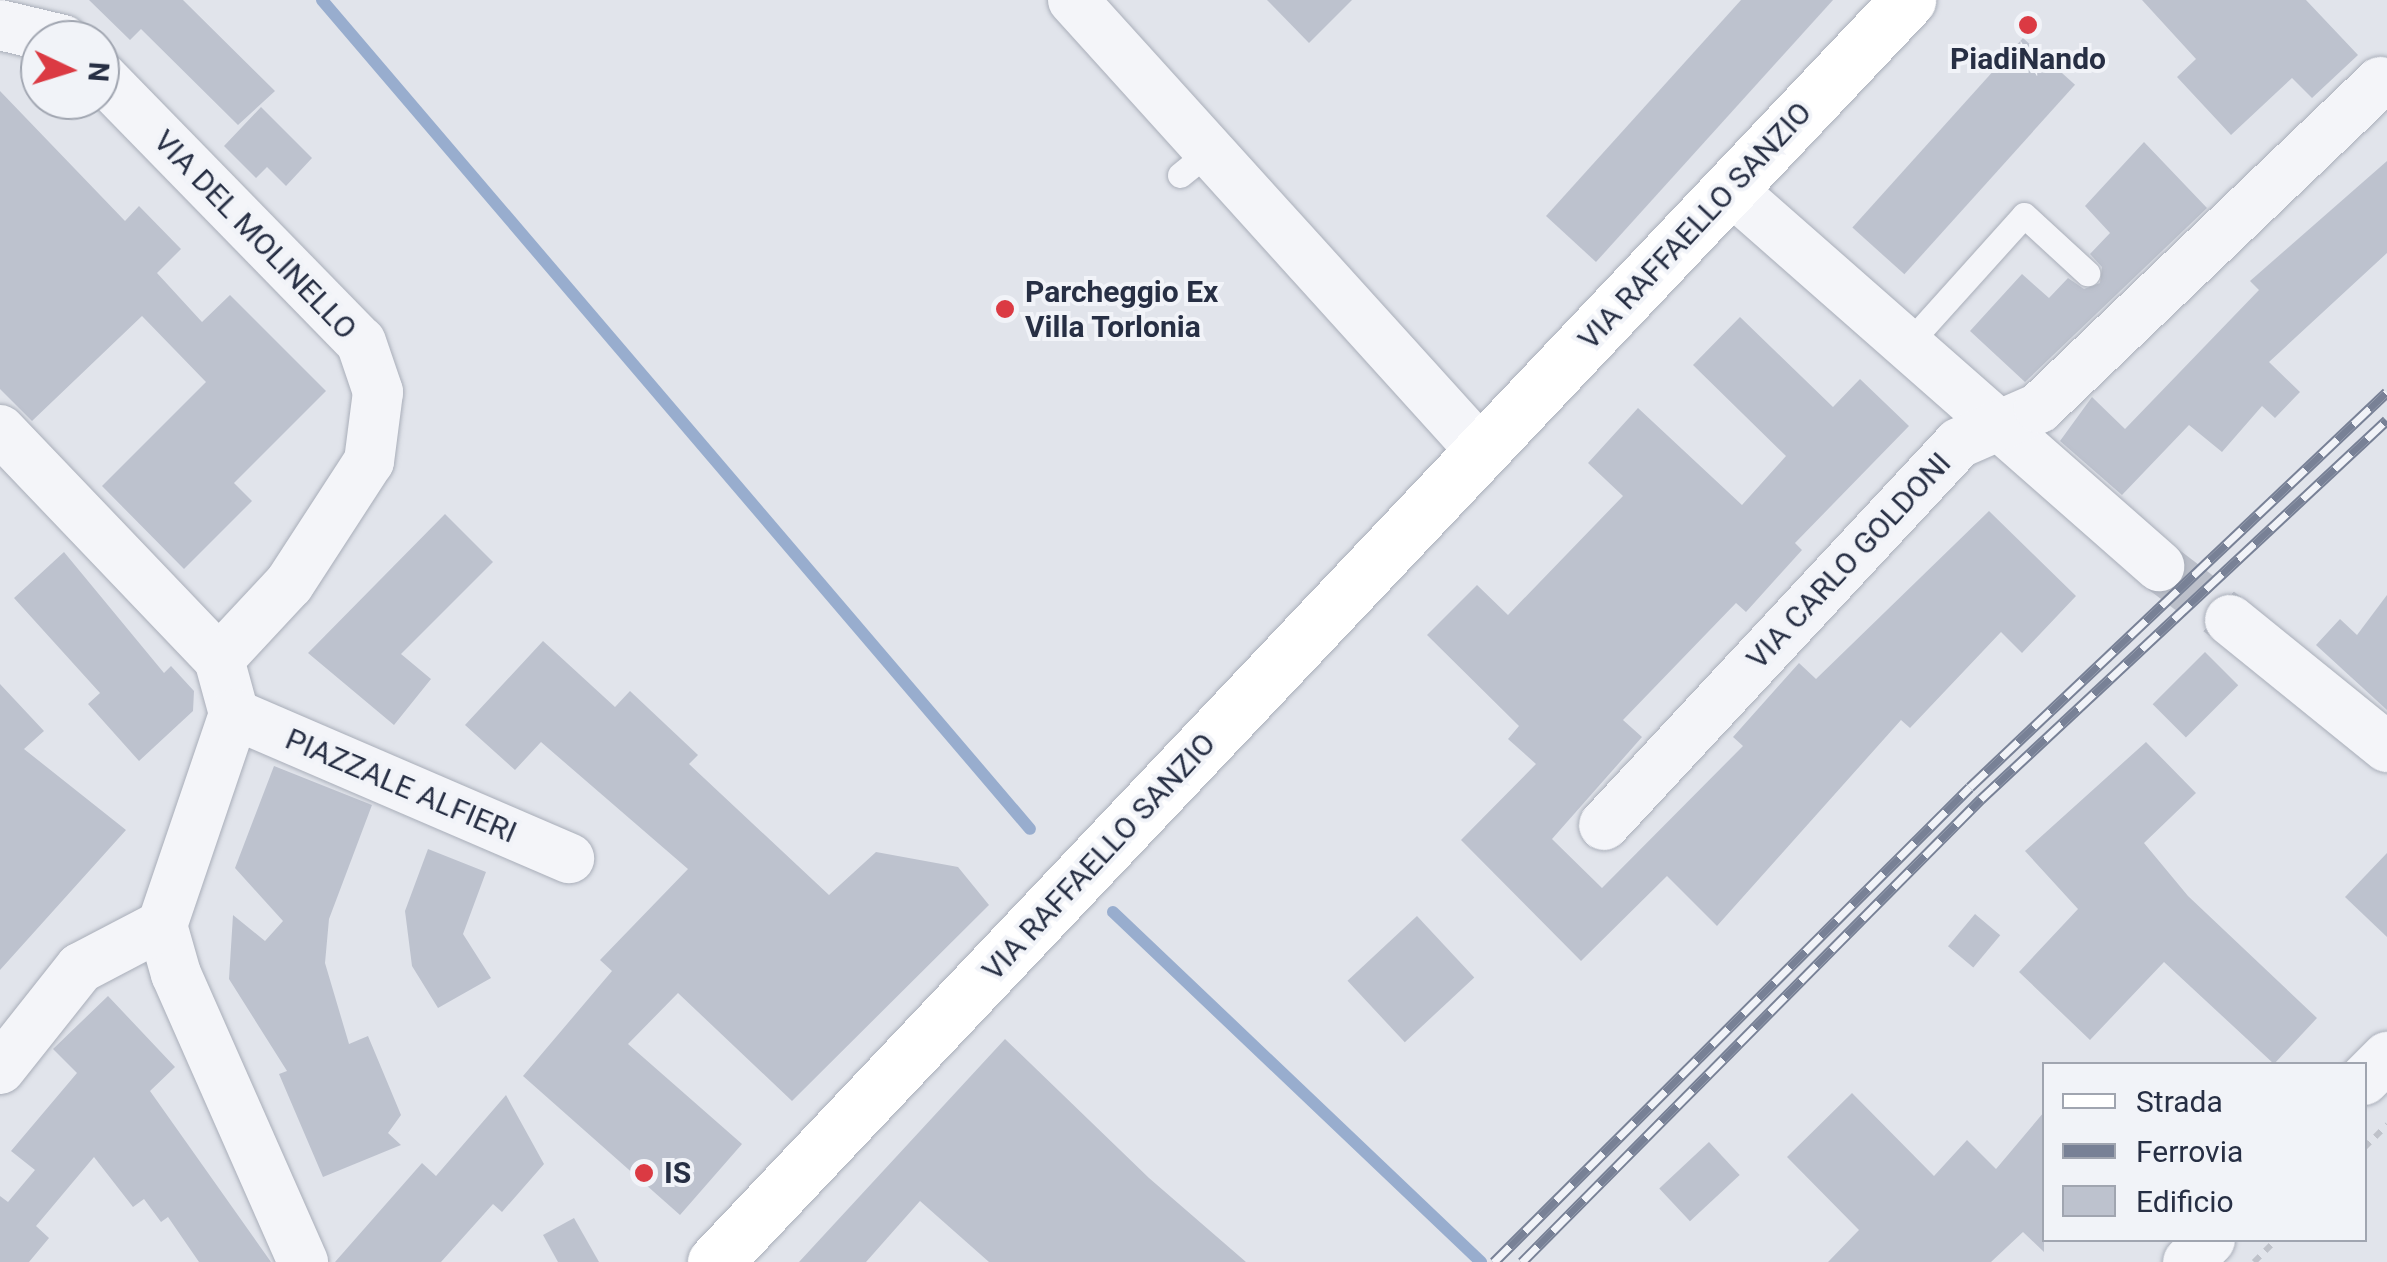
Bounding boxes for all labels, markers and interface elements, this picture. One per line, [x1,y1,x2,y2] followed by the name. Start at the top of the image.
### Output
[2017,14,2039,36] marker: PiadiNando
[20,20,120,120] north arrow
[1950,41,2106,77] place label: PiadiNando
[81,61,116,83] text: N
[1571,95,1819,357] street label: VIA RAFFAELLO SANZIO
[146,123,364,347] street label: VIA DEL MOLINELLO
[1025,274,1218,344] place label: Parcheggio Ex Villa Torlonia
[994,298,1016,320] marker: Parcheggio Ex Villa Torlonia
[1739,445,1959,677] street label: VIA CARLO GOLDONI
[280,721,522,851] street label: PIAZZALE ALFIERI
[975,726,1223,988] street label: VIA RAFFAELLO SANZIO
[2042,1062,2367,1242] legend
[2136,1084,2223,1119] text: Strada
[2136,1134,2243,1169] text: Ferrovia
[664,1155,691,1191] place label: IS
[633,1162,655,1184] marker: IS
[2136,1184,2234,1219] text: Edificio

